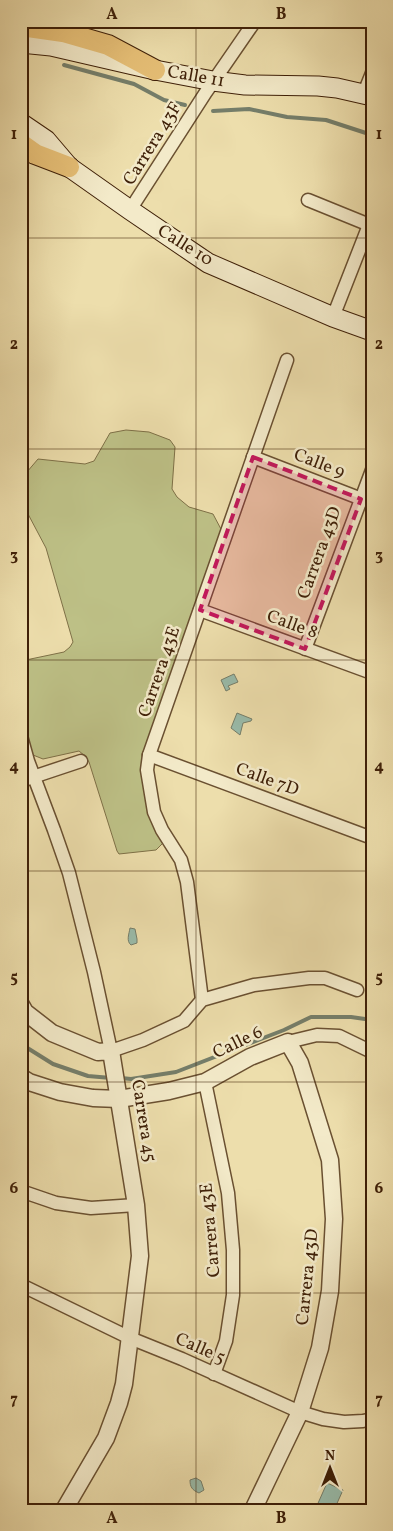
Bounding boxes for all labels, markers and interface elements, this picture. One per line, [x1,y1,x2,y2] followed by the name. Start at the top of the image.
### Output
[106,4,118,26] text: A
[276,4,287,26] text: B
[165,60,227,94] street label: Calle 11
[118,98,188,190] street label: Carrera 43F
[11,124,17,146] text: 1
[376,124,382,146] text: 1
[152,219,218,273] street label: Calle 10
[10,334,18,356] text: 2
[375,334,383,356] text: 2
[290,443,348,485] street label: Calle 9
[292,503,348,603] street label: Carrera 43D
[10,545,18,567] text: 3
[375,545,383,567] text: 3
[263,604,321,646] street label: Calle 8
[133,623,187,721] street label: Carrera 43E
[9,756,19,778] text: 4
[374,756,384,778] text: 4
[232,757,302,803] street label: Calle 7D
[10,967,18,989] text: 5
[375,967,383,989] text: 5
[209,1020,267,1066] street label: Calle 6
[124,1078,162,1164] street label: Carrera 45
[10,1178,19,1200] text: 6
[375,1178,384,1200] text: 6
[194,1182,228,1278] street label: Carrera 43E
[291,1228,325,1326] street label: Carrera 43D
[171,1327,229,1371] street label: Calle 5
[10,1389,18,1411] text: 7
[375,1389,383,1411] text: 7
[306,1444,356,1494] north arrow
[325,1447,335,1466] text: N
[106,1508,118,1530] text: A
[276,1508,287,1530] text: B

